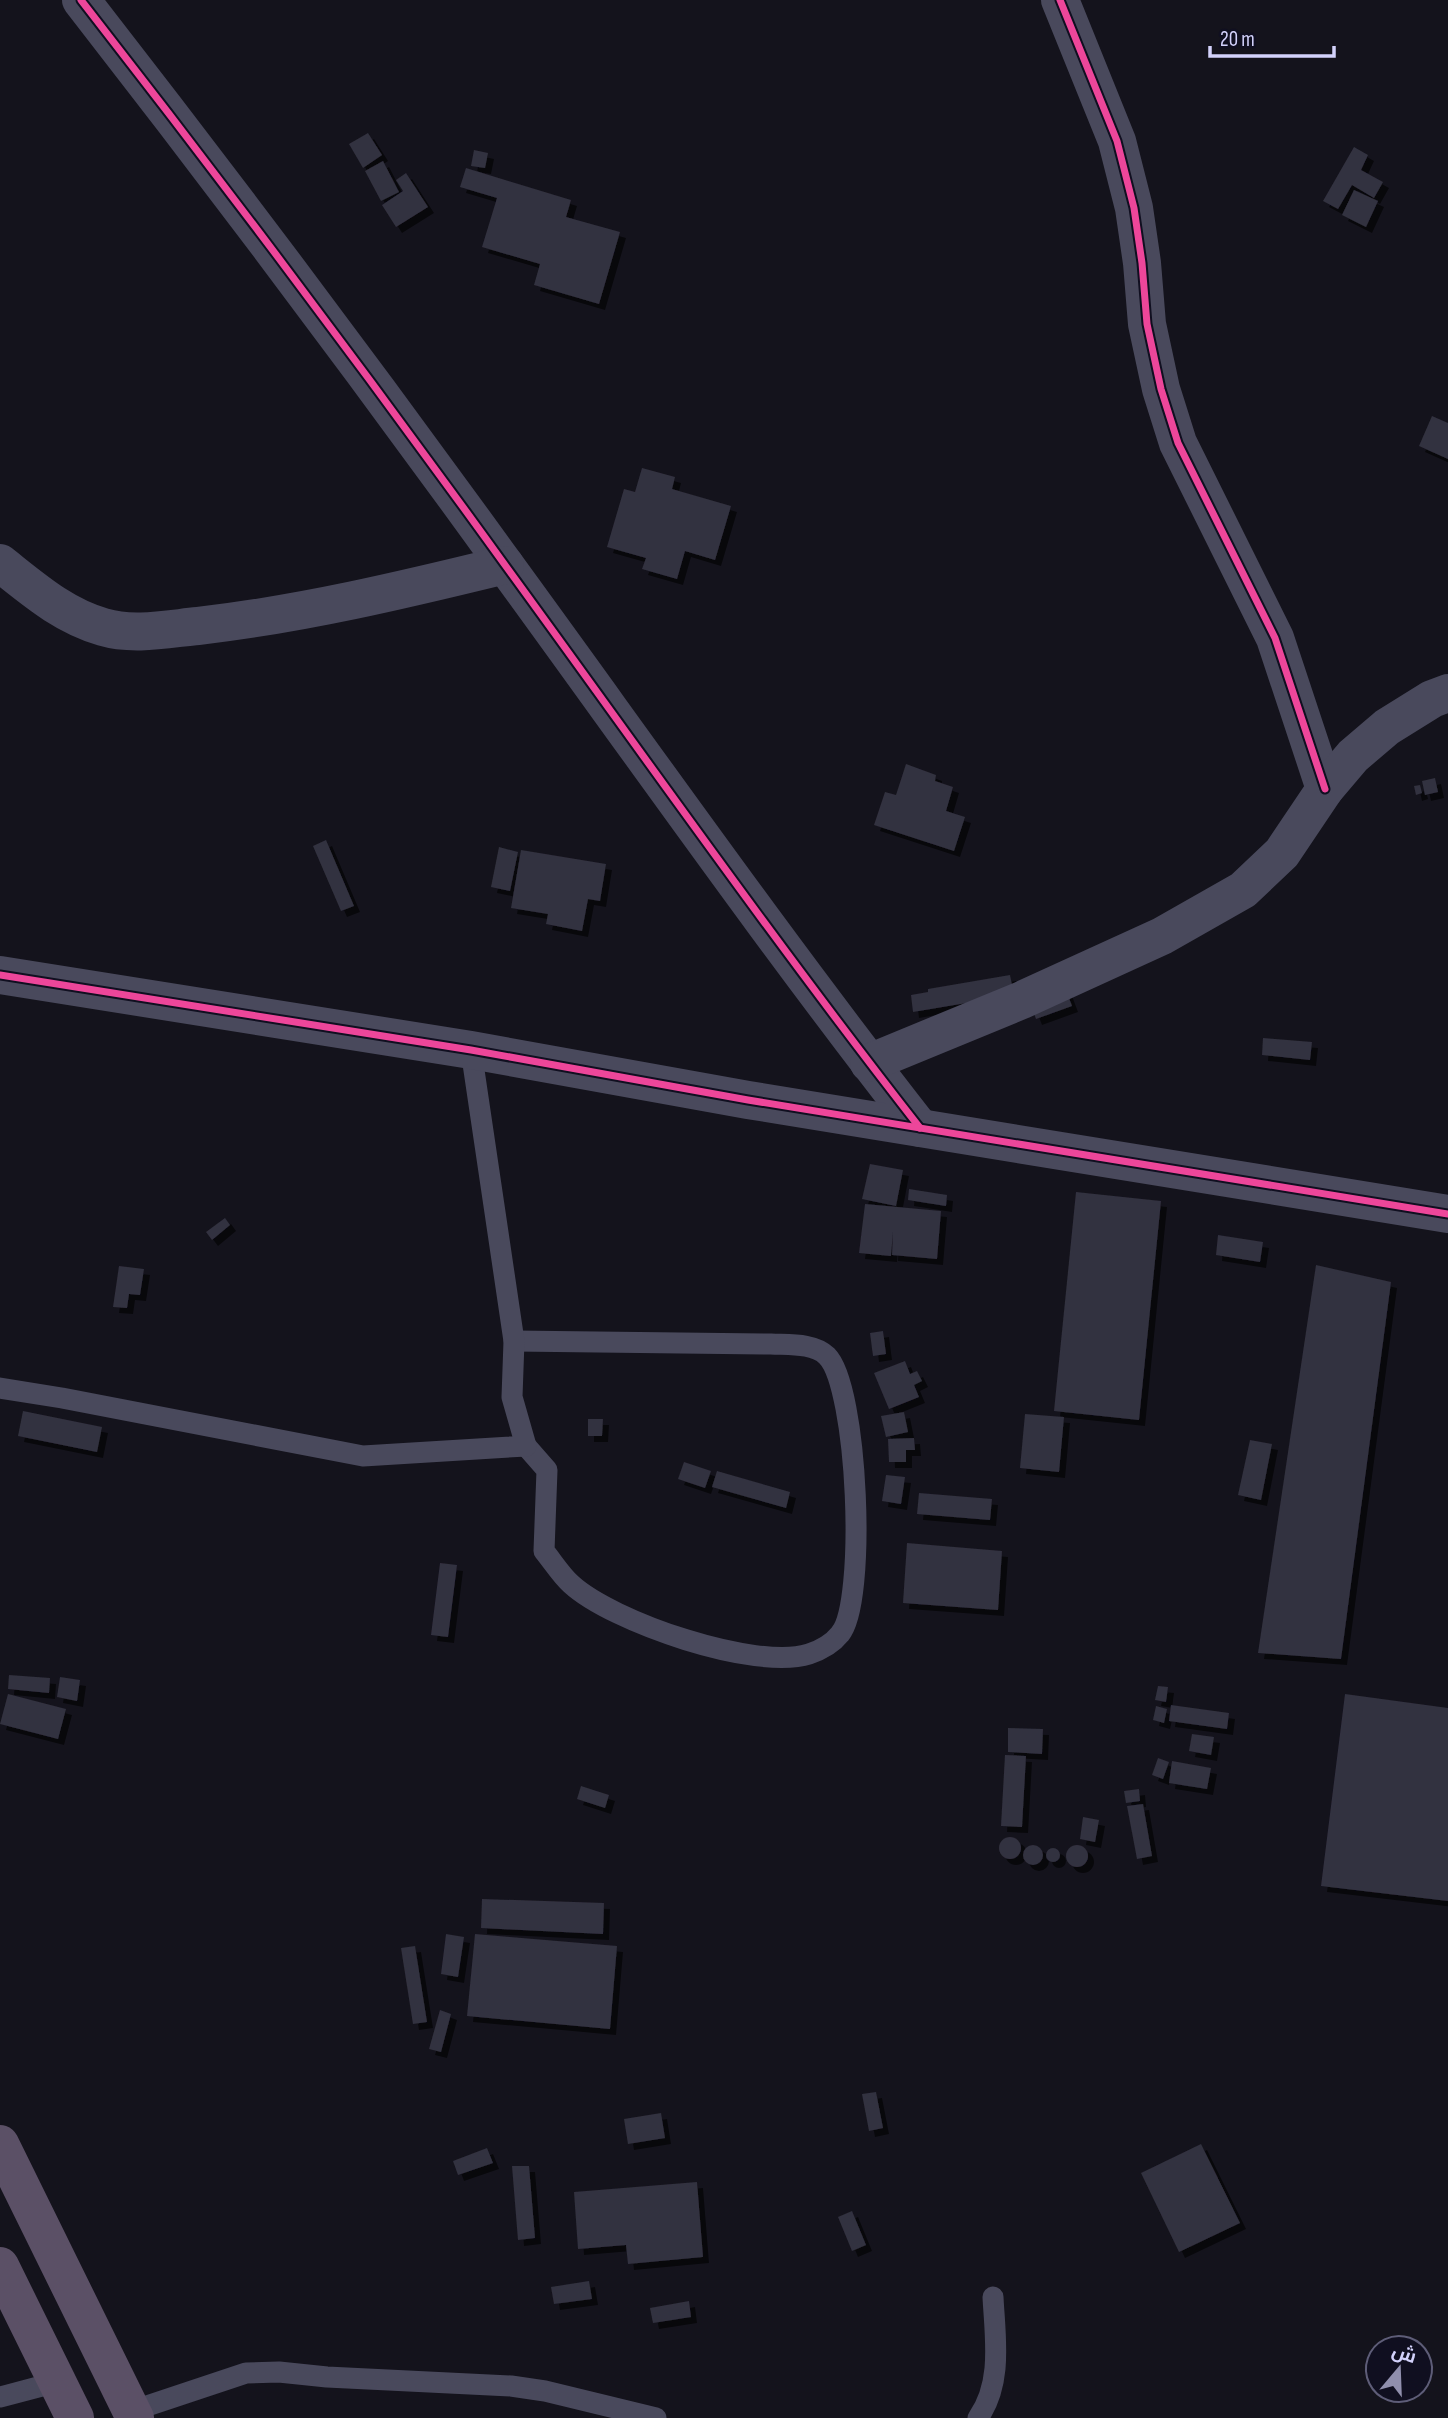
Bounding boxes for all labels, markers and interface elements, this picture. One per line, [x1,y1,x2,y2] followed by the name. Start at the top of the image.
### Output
[1210,14,1334,58] scale bar
[1220,27,1255,52] text: 20 m
[1364,2334,1434,2404] north arrow
[1389,2340,1419,2369] text: ش

